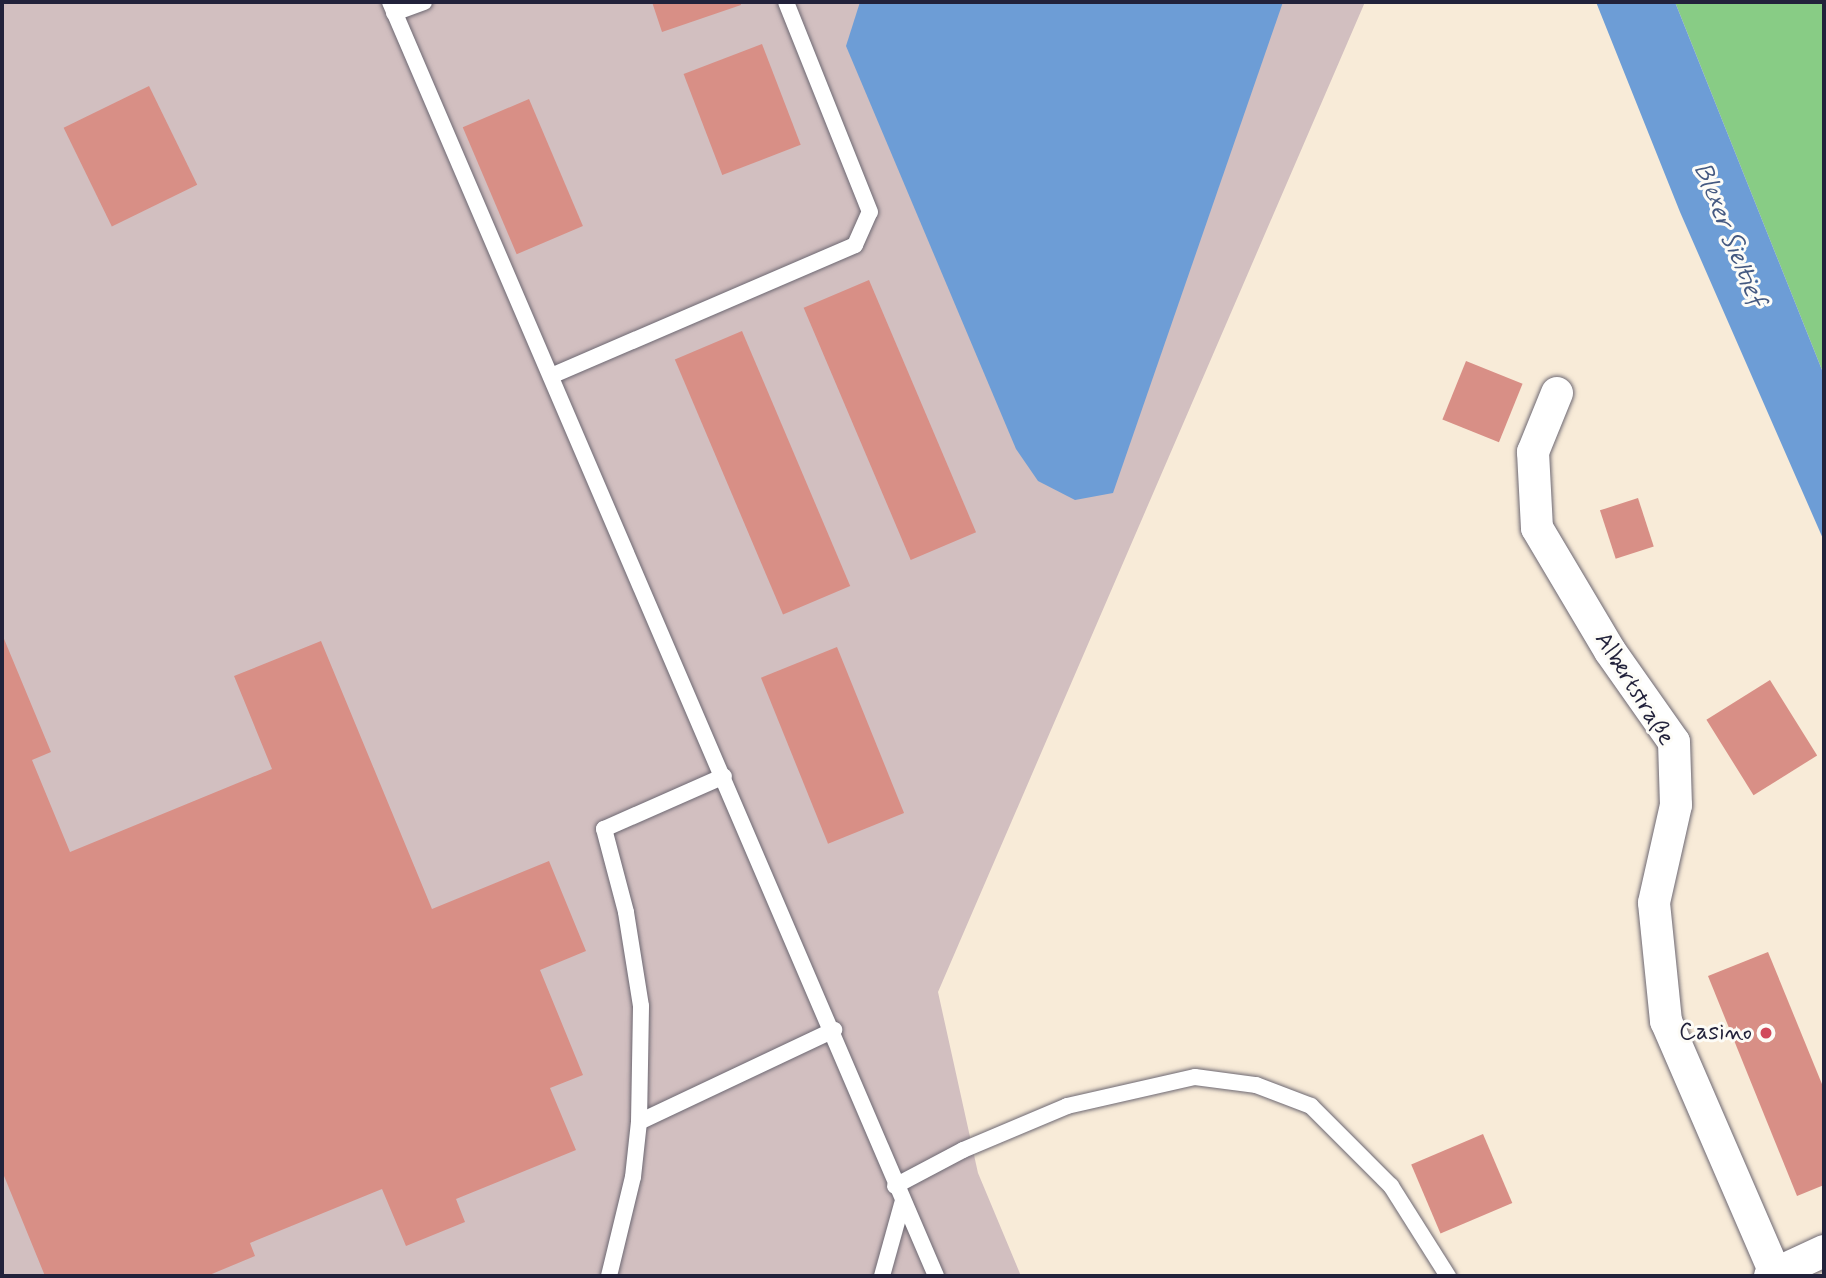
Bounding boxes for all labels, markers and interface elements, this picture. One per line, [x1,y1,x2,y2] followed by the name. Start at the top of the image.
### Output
[1685,158,1771,312] water label: Blexer Sieltief
[1588,627,1680,751] street label: Albertstraße
[1679,1019,1752,1047] place label: Casino
[1758,1025,1774,1041] marker: Casino

